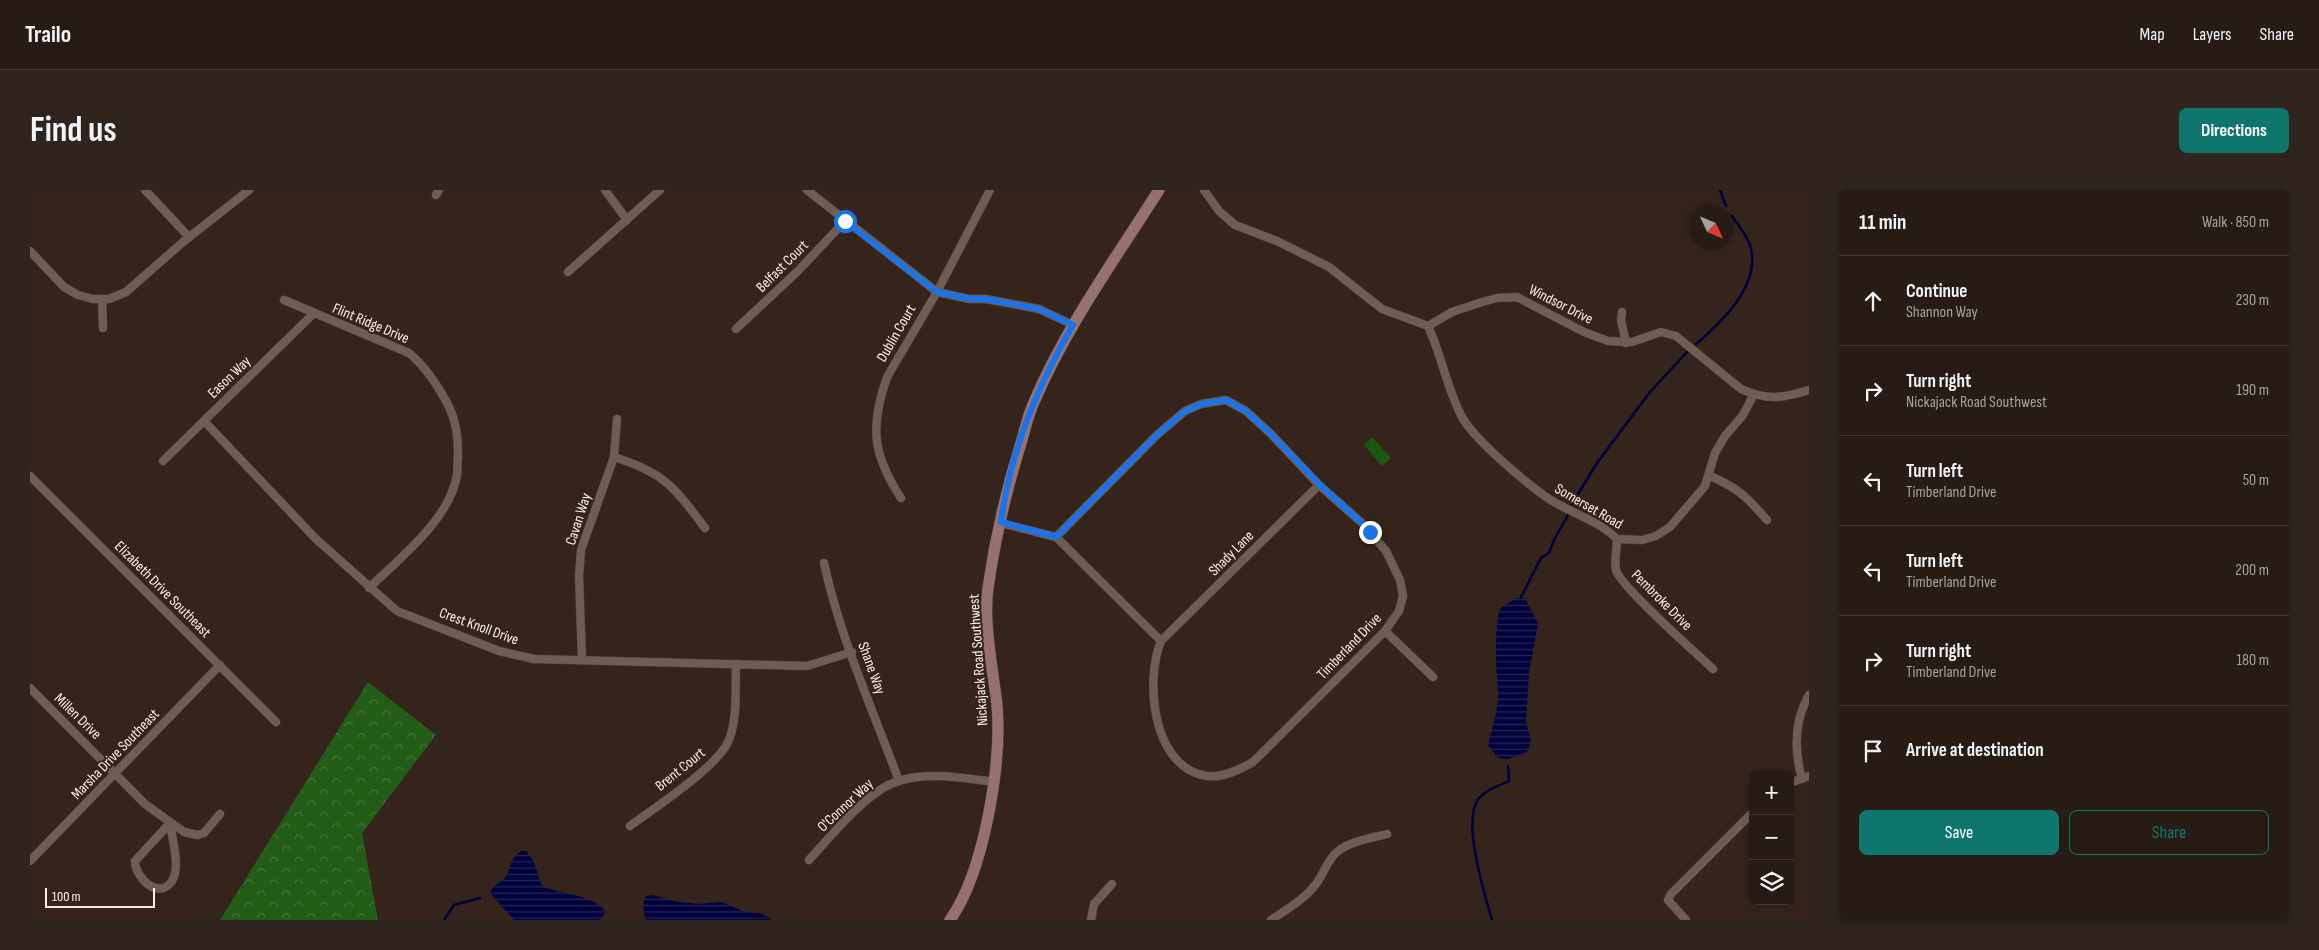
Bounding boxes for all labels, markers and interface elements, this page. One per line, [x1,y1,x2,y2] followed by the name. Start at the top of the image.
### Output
[25,20,71,49] text: Trailo
[2140,24,2165,45] text: Map
[2193,24,2232,45] text: Layers
[2260,24,2294,45] text: Share
[2179,108,2289,153] button: Directions
[30,109,117,152] text: Find us
[1689,205,1734,250] north arrow
[834,210,857,233] route start
[1859,210,1906,235] text: 11 min
[2202,213,2269,232] text: Walk · 850 m
[752,236,813,297] street label: Belfast Court
[1525,280,1596,329] street label: Windsor Drive
[1906,280,1967,303] text: Continue
[1859,287,1887,315] icon: ahead
[2236,291,2269,310] text: 230 m
[330,299,412,348] street label: Flint Ridge Drive
[872,301,921,365] street label: Dublin Court
[1906,303,1978,322] text: Shannon Way
[204,352,255,403] street label: Eason Way
[1906,370,1971,393] text: Turn right
[1859,377,1887,405] icon: right
[2236,381,2269,400] text: 190 m
[1906,393,2047,412] text: Nickajack Road Southwest
[1906,460,1963,483] text: Turn left
[1859,467,1887,495] icon: left
[2243,471,2269,490] text: 50 m
[1551,479,1626,534] street label: Somerset Road
[1906,483,1997,502] text: Timberland Drive
[561,490,596,548] street label: Cavan Way
[1359,521,1382,544] route end
[1205,527,1258,580] street label: Shady Lane
[110,537,215,642] street label: Elizabeth Drive Southeast
[1906,550,1963,573] text: Turn left
[1859,557,1887,585] icon: left
[2235,561,2269,580] text: 200 m
[1627,566,1696,635] street label: Pembroke Drive
[1906,573,1997,592] text: Timberland Drive
[964,593,993,727] street label: Nickajack Road Southwest
[437,603,521,650] street label: Crest Knoll Drive
[1313,609,1386,683] street label: Timberland Drive
[853,639,890,697] street label: Shane Way
[1906,640,1971,663] text: Turn right
[1859,647,1887,675] icon: right
[2236,651,2269,670] text: 180 m
[1906,663,1997,682] text: Timberland Drive
[50,689,105,743] street label: Millen Drive
[67,705,164,804] street label: Marsha Drive Southeast
[1859,737,1887,765] icon: arrive
[1906,739,2044,762] text: Arrive at destination
[651,743,710,795] street label: Brent Court
[1749,770,1794,905] map controls
[1749,770,1794,815] button: +
[813,775,877,836] street label: O'Connor Way
[1859,810,2059,855] button: Save
[2069,810,2269,855] button: Share
[1749,815,1794,860] button: −
[1749,860,1794,905] button: layers
[45,885,155,908] scale bar
[52,888,81,905] text: 100 m

